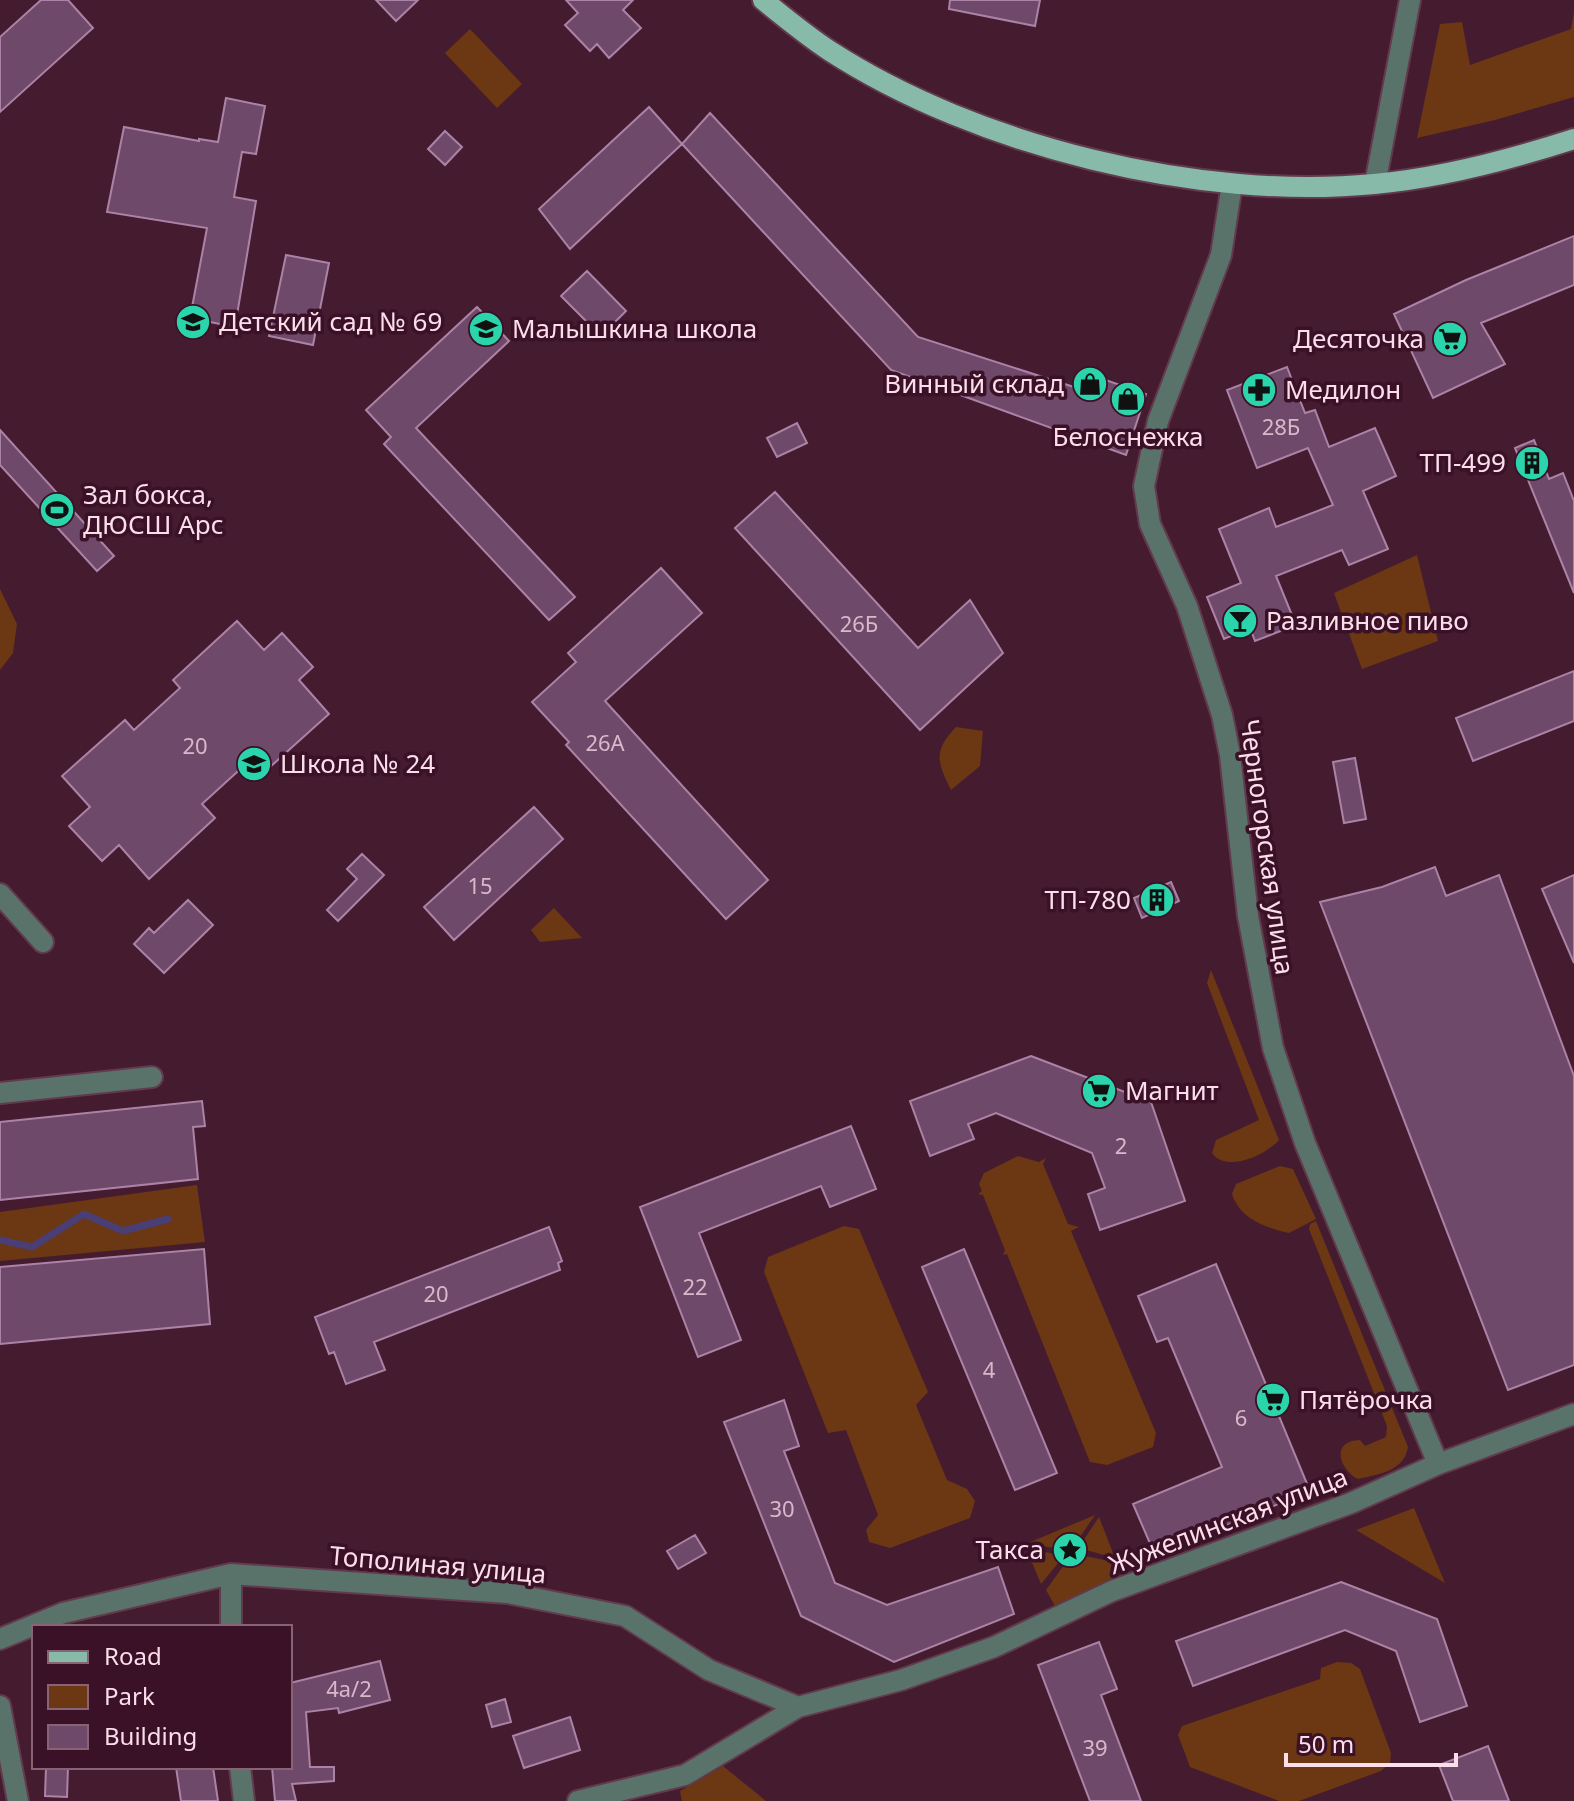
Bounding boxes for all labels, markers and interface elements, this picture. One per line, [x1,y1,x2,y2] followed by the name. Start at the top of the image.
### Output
[174,303,212,341] school or university icon: Детский сад № 69
[219,303,442,339] place label: Детский сад № 69
[467,310,505,348] school or university icon: Малышкина школа
[512,310,757,346] place label: Малышкина школа
[1293,320,1424,356] place label: Десяточка
[1431,320,1469,358] supermarket icon: Десяточка
[884,365,1064,401] place label: Винный склад
[1071,365,1109,403] shop icon: Винный склад
[1240,371,1278,409] pharmacy icon: Медилон
[1285,371,1401,407] place label: Медилон
[1109,380,1147,418] shop icon: Белоснежка
[1262,411,1300,441] house number: 28Б
[1052,418,1204,454] place label: Белоснежка
[1419,444,1506,480] place label: ТП-499
[1513,444,1551,482] building icon: ТП-499
[83,476,223,542] place label: Зал бокса, ДЮСШ Арс
[38,491,76,529] sports icon: Зал бокса, ДЮСШ Арс
[1221,602,1259,640] bar icon: Разливное пиво
[1266,602,1469,638] place label: Разливное пиво
[840,608,878,638] house number: 26Б
[1232,717,1304,977] street label: Черногорская улица
[585,727,626,757] house number: 26А
[182,730,208,760] house number: 20
[235,745,273,783] school or university icon: Школа № 24
[280,745,435,781] place label: Школа № 24
[467,870,493,900] house number: 15
[1044,881,1131,917] place label: ТП-780
[1138,881,1176,919] building icon: ТП-780
[1080,1072,1118,1110] supermarket icon: Магнит
[1125,1072,1219,1108] place label: Магнит
[1115,1130,1127,1160] house number: 2
[682,1271,708,1301] house number: 22
[423,1278,449,1308] house number: 20
[983,1354,996,1384] house number: 4
[1254,1381,1292,1419] supermarket icon: Пятёрочка
[1299,1381,1433,1417] place label: Пятёрочка
[1235,1402,1247,1432] house number: 6
[1103,1458,1352,1582] street label: Жужелинская улица
[769,1493,795,1523] house number: 30
[976,1531,1044,1567] place label: Такса
[1051,1531,1089,1569] place icon: Такса
[328,1537,548,1591] street label: Тополиная улица
[32,1625,292,1769] legend
[104,1639,162,1672] text: Road
[326,1673,372,1703] house number: 4а/2
[104,1679,155,1712] text: Park
[1286,1717,1456,1767] scale bar
[104,1719,197,1752] text: Building
[1298,1727,1354,1760] text: 50 m
[1082,1732,1108,1762] house number: 39

